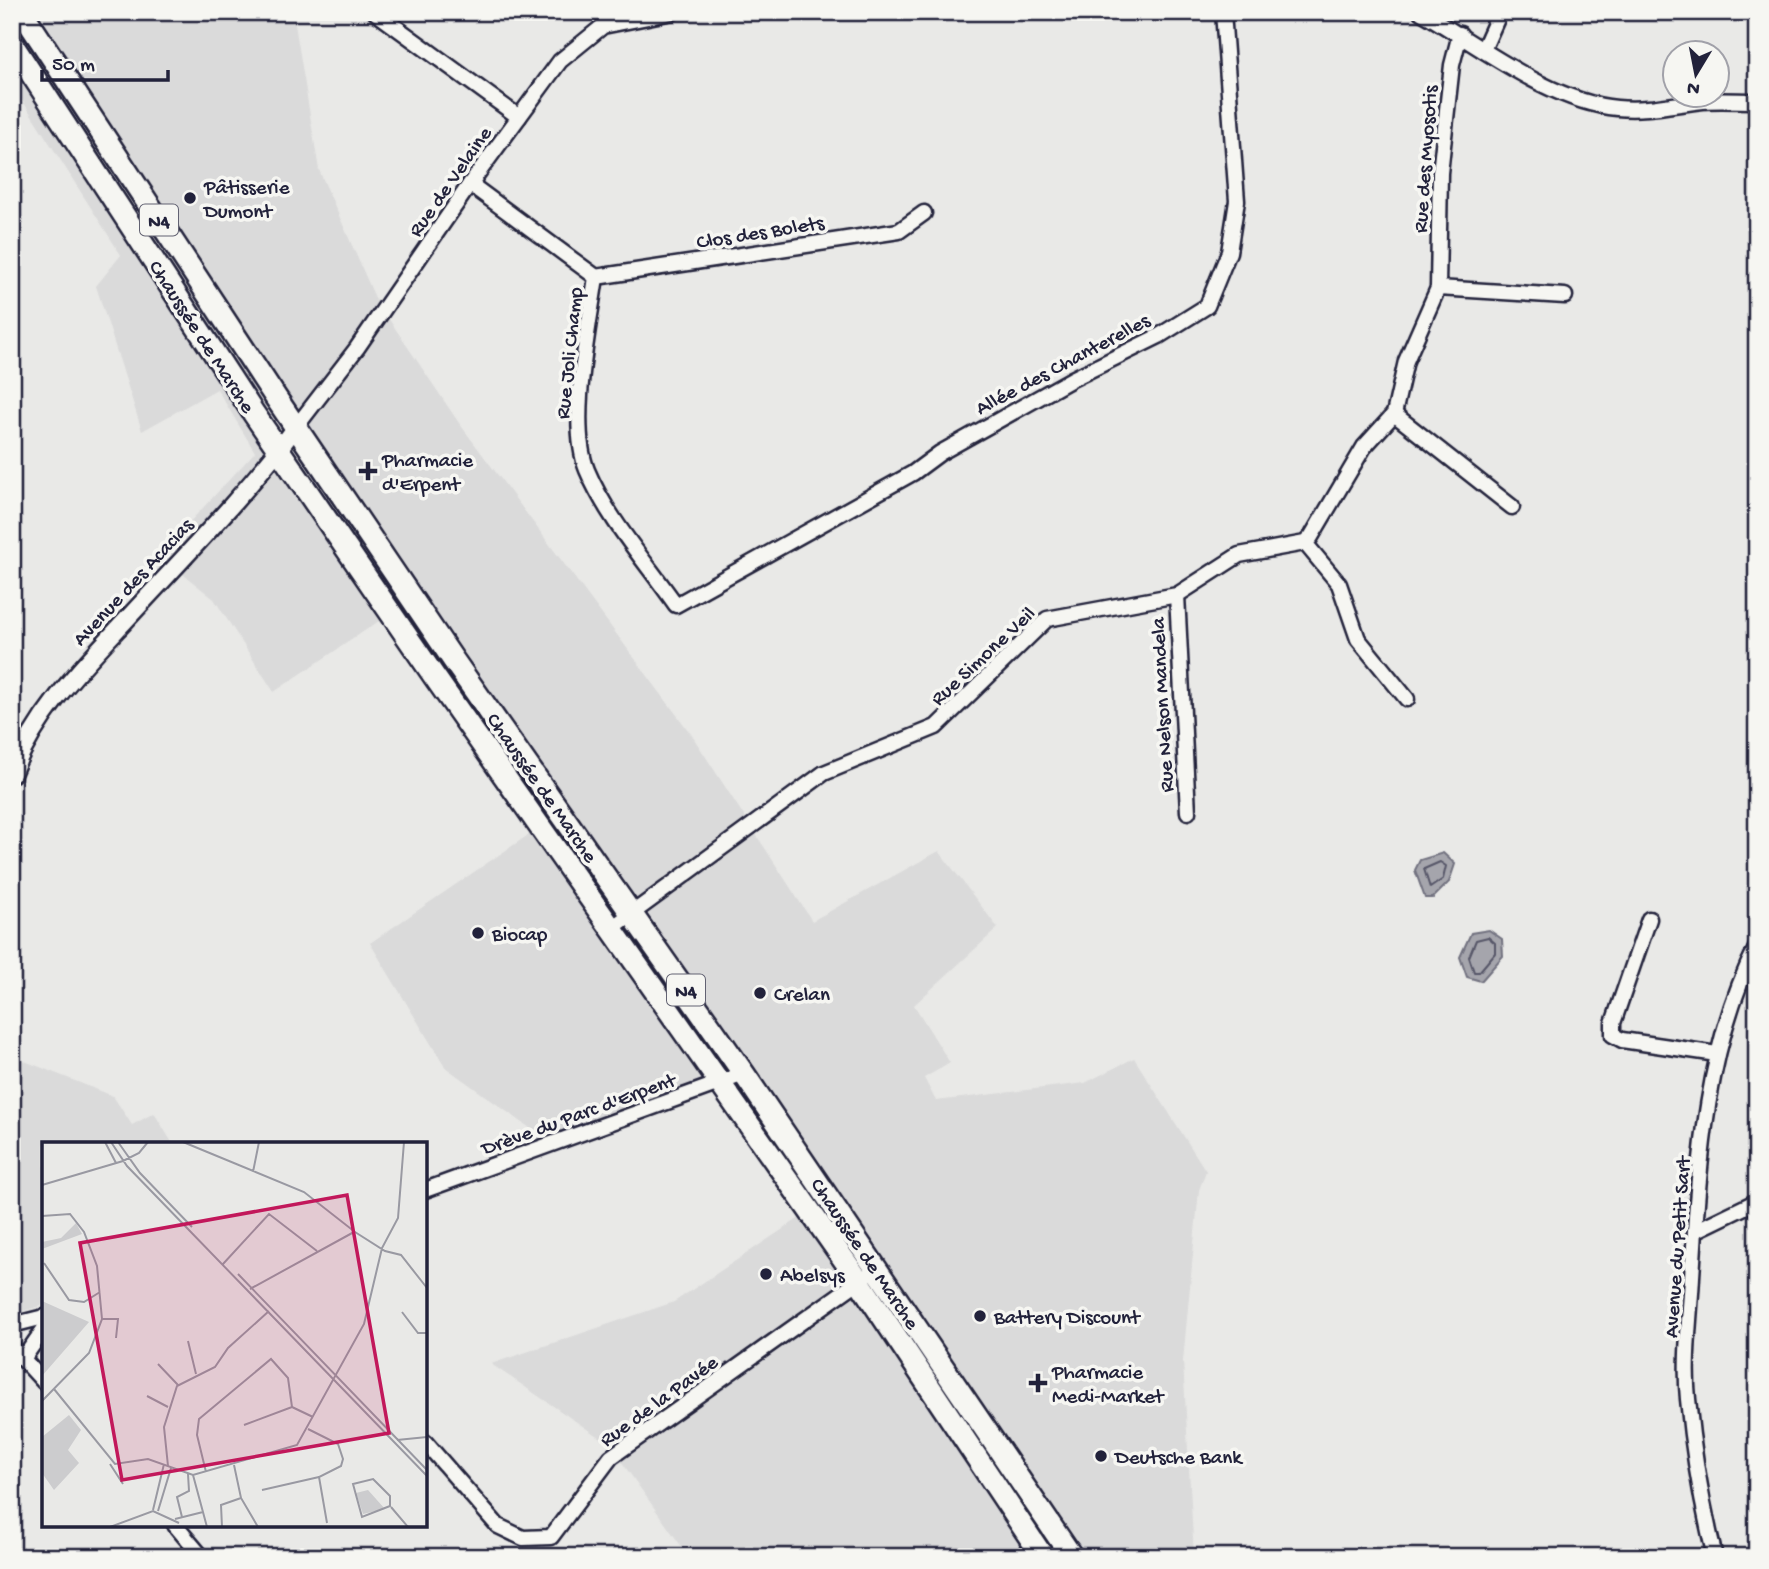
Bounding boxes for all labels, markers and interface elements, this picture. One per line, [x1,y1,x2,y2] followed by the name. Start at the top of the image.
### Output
[42,38,168,82] scale bar
[1660,38,1730,108] north arrow
[52,54,95,79] text: 50 m
[1686,75,1702,100] text: N
[1410,83,1445,234] street label: Rue des Myosotis
[405,122,500,243] street label: Rue de Velaine
[202,177,291,226] place label: Pâtisserie Dumont
[182,190,198,206] marker: Pâtisserie Dumont
[140,204,178,235] road number: N4
[695,212,827,257] street label: Clos des Bolets
[141,257,259,420] street label: Chaussée de Marche
[552,286,591,421] street label: Rue Joli Champ
[972,309,1156,423] street label: Allée des Chanterelles
[381,450,474,499] place label: Pharmacie d'Erpent
[360,463,376,479] marker: Pharmacie d'Erpent
[69,513,201,653] street label: Avenue des Acacias
[927,603,1042,712] street label: Rue Simone Veil
[1147,615,1182,793] street label: Rue Nelson Mandela
[479,709,602,870] street label: Chaussée de Marche
[491,924,548,949] place label: Biocap
[470,925,486,941] marker: Biocap
[667,974,705,1006] road number: N4
[774,984,830,1009] place label: Crelan
[752,985,768,1001] marker: Crelan
[477,1069,682,1164] street label: Drève du Parc d'Erpent
[42,1142,427,1527] inset map
[1661,1153,1698,1339] street label: Avenue du Petit Sart
[803,1174,924,1336] street label: Chaussée de Marche
[780,1265,846,1290] place label: Abelsys
[758,1266,774,1282] marker: Abelsys
[993,1307,1142,1332] place label: Battery Discount
[972,1308,988,1324] marker: Battery Discount
[596,1351,725,1454] street label: Rue de la Pavée
[1051,1362,1166,1411] place label: Pharmacie Medi-Market
[1030,1375,1046,1391] marker: Pharmacie Medi-Market
[1113,1447,1244,1472] place label: Deutsche Bank
[1093,1448,1109,1464] marker: Deutsche Bank

